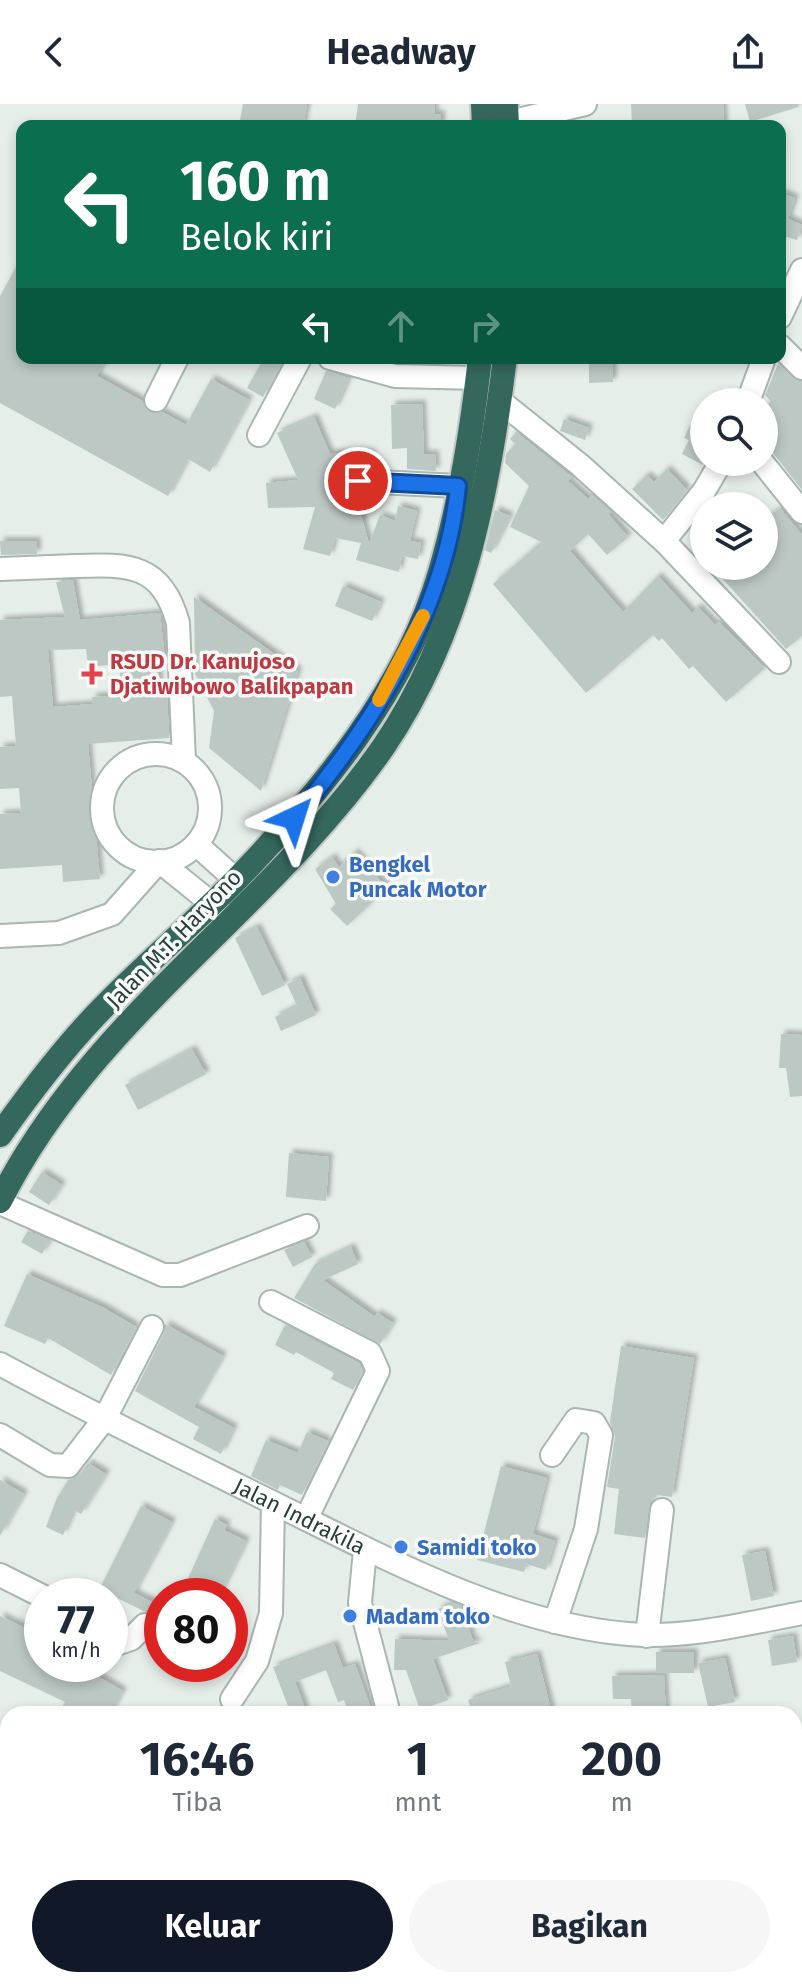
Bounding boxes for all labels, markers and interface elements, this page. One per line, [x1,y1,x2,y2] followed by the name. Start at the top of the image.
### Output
[32,30,76,74] icon: back
[326,30,476,74] text: Headway
[726,30,770,74] icon: share
[180,148,331,215] text: 160 m
[48,152,152,256] icon: left
[180,216,334,260] text: Belok kiri
[295,304,339,348] icon: left
[379,304,423,348] icon: ahead
[463,304,507,348] icon: right
[690,388,778,580] map controls
[690,388,778,476] button: search
[324,447,392,515] pin
[336,459,380,503] icon: arrive
[690,492,778,580] button: layers
[110,648,353,700] place label: RSUD Dr. Kanujoso Djatiwibowo Balikpapan
[81,663,103,685] marker: RSUD Dr. Kanujoso Djatiwibowo Balikpapan
[252,776,336,860] position arrow
[349,851,487,903] place label: Bengkel Puncak Motor
[101,864,247,1014] street label: Jalan M.T. Haryono
[324,868,342,886] marker: Bengkel Puncak Motor
[229,1472,370,1560] street label: Jalan Indrakila
[417,1534,537,1561] place label: Samidi toko
[392,1538,410,1556] marker: Samidi toko
[144,1578,248,1682] speed limit sign: 80
[57,1596,95,1644] text: 77
[366,1603,490,1630] place label: Madam toko
[341,1607,359,1625] marker: Madam toko
[51,1638,101,1662] text: km/h
[140,1730,255,1788] text: 16:46
[407,1730,429,1788] text: 1
[581,1730,662,1788] text: 200
[172,1787,222,1818] text: Tiba
[394,1787,441,1818] text: mnt
[611,1787,633,1818] text: m
[32,1880,393,1972] button: Keluar
[409,1880,770,1972] button: Bagikan

